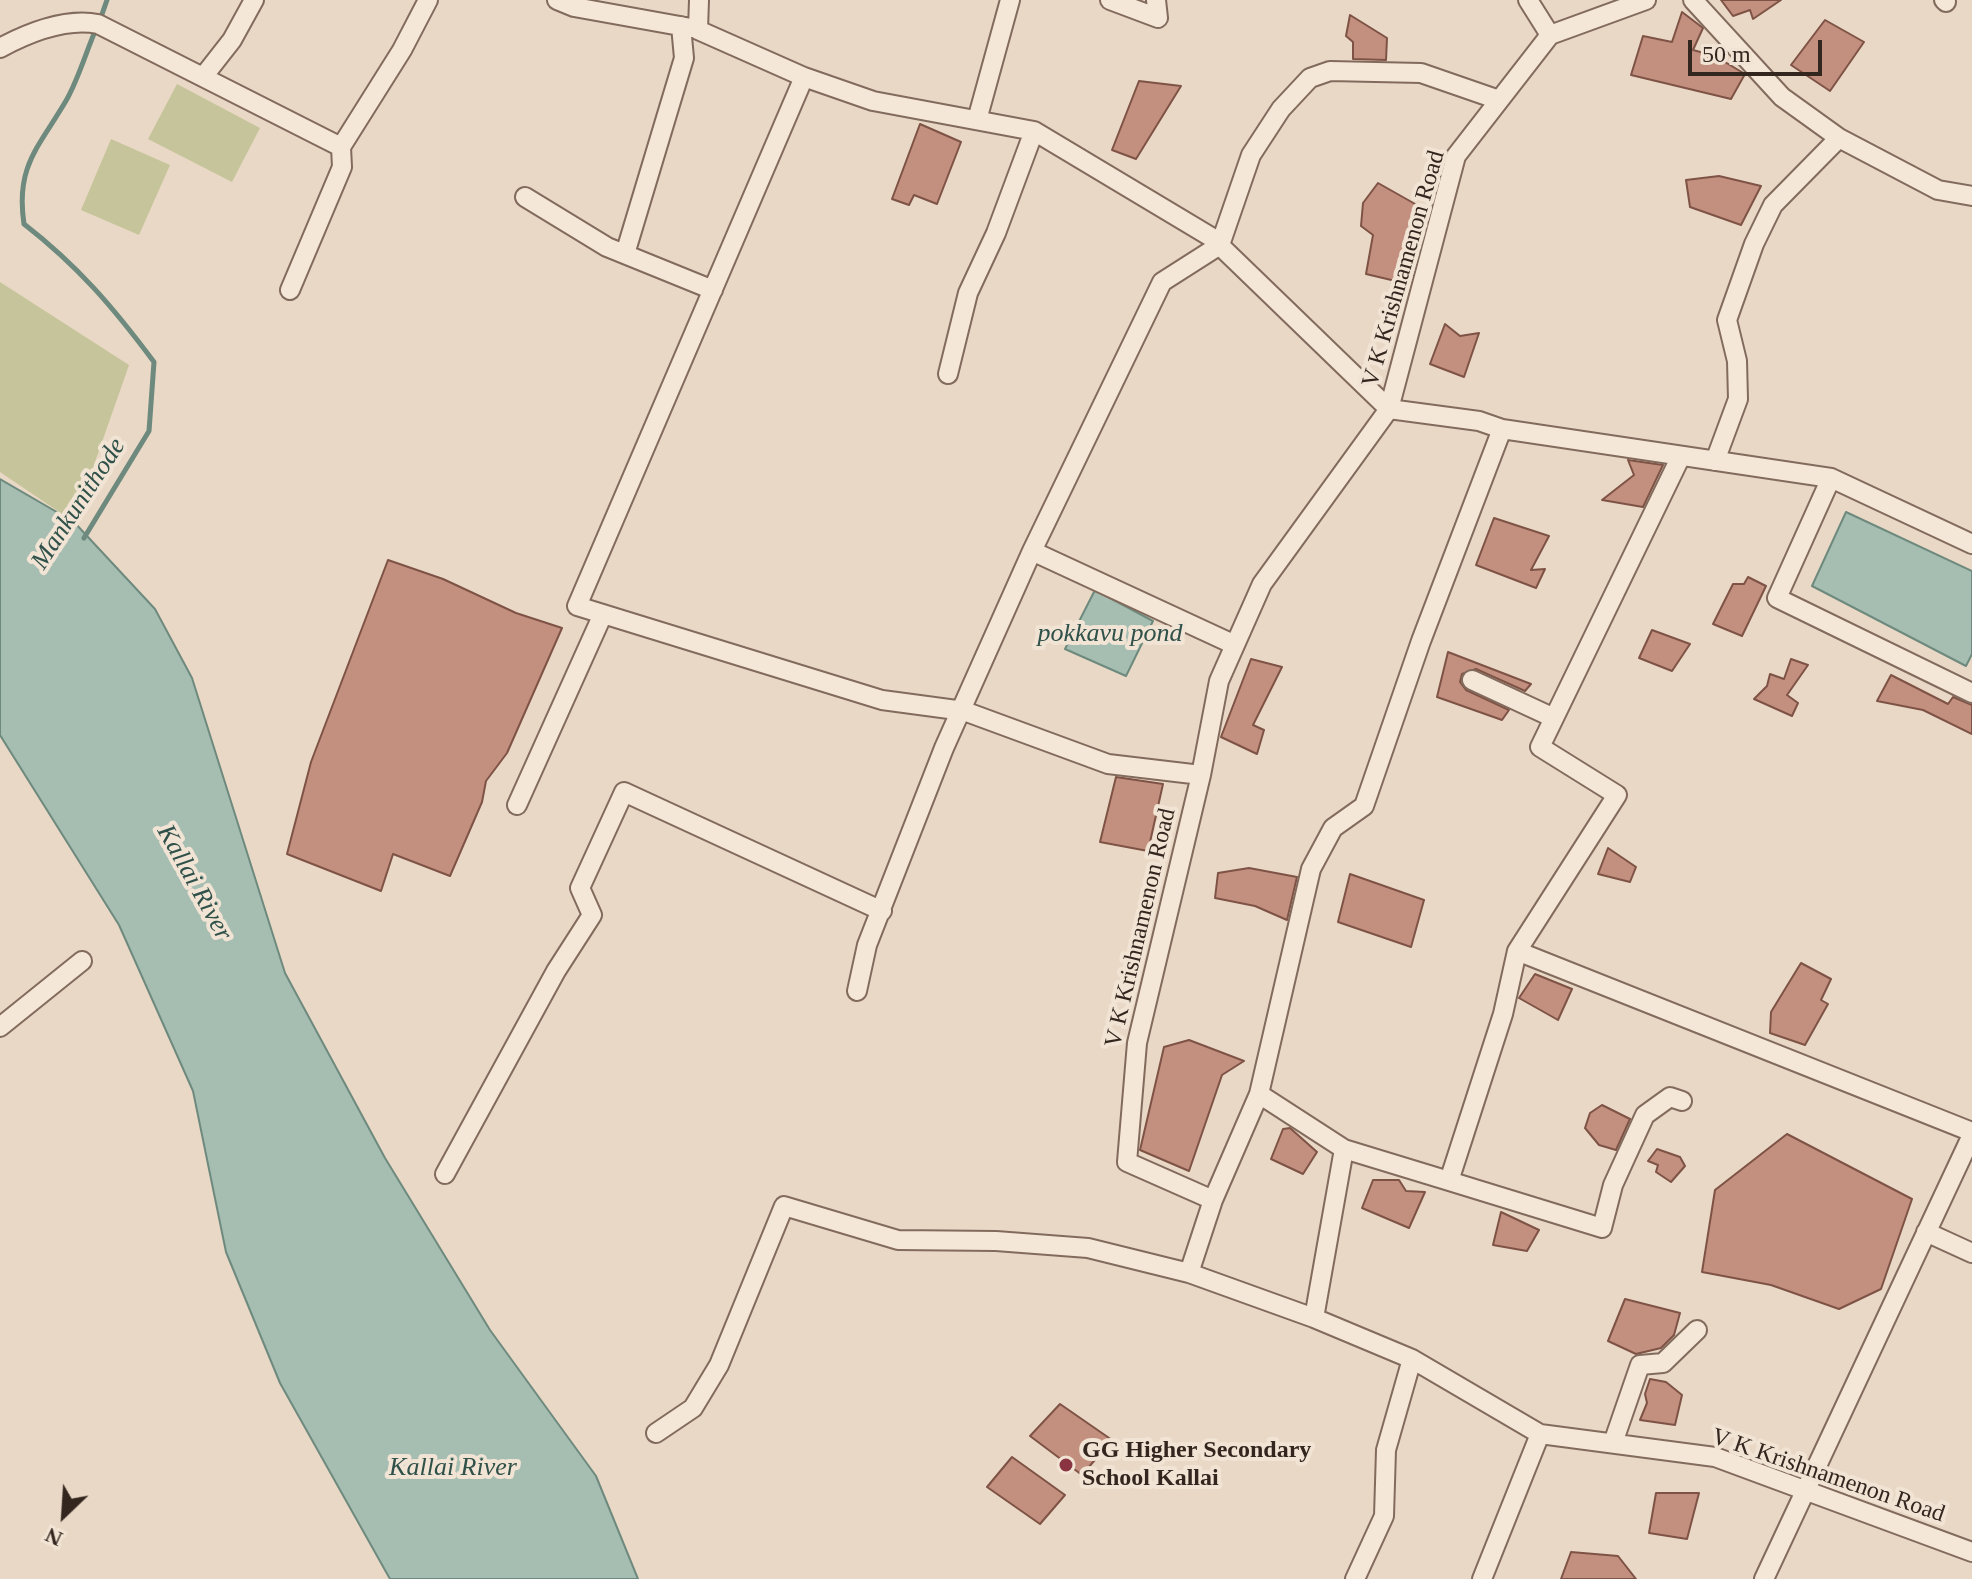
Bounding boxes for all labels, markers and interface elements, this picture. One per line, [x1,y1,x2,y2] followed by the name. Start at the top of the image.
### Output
[1692,24,1826,74] scale bar
[1702,41,1751,67] text: 50 m
[1356,147,1452,391] street label: V K Krishnamenon Road
[25,433,133,575] water label: Mankunithode
[1037,618,1183,650] water label: pokkavu pond
[1099,806,1183,1050] street label: V K Krishnamenon Road
[149,820,239,946] water label: Kallai River
[1708,1423,1948,1529] street label: V K Krishnamenon Road
[1082,1437,1311,1493] place label: GG Higher Secondary School Kallai
[389,1452,517,1484] water label: Kallai River
[1057,1456,1075,1474] marker: GG Higher Secondary School Kallai
[24,1475,104,1555] north arrow
[41,1523,66,1552] text: N

